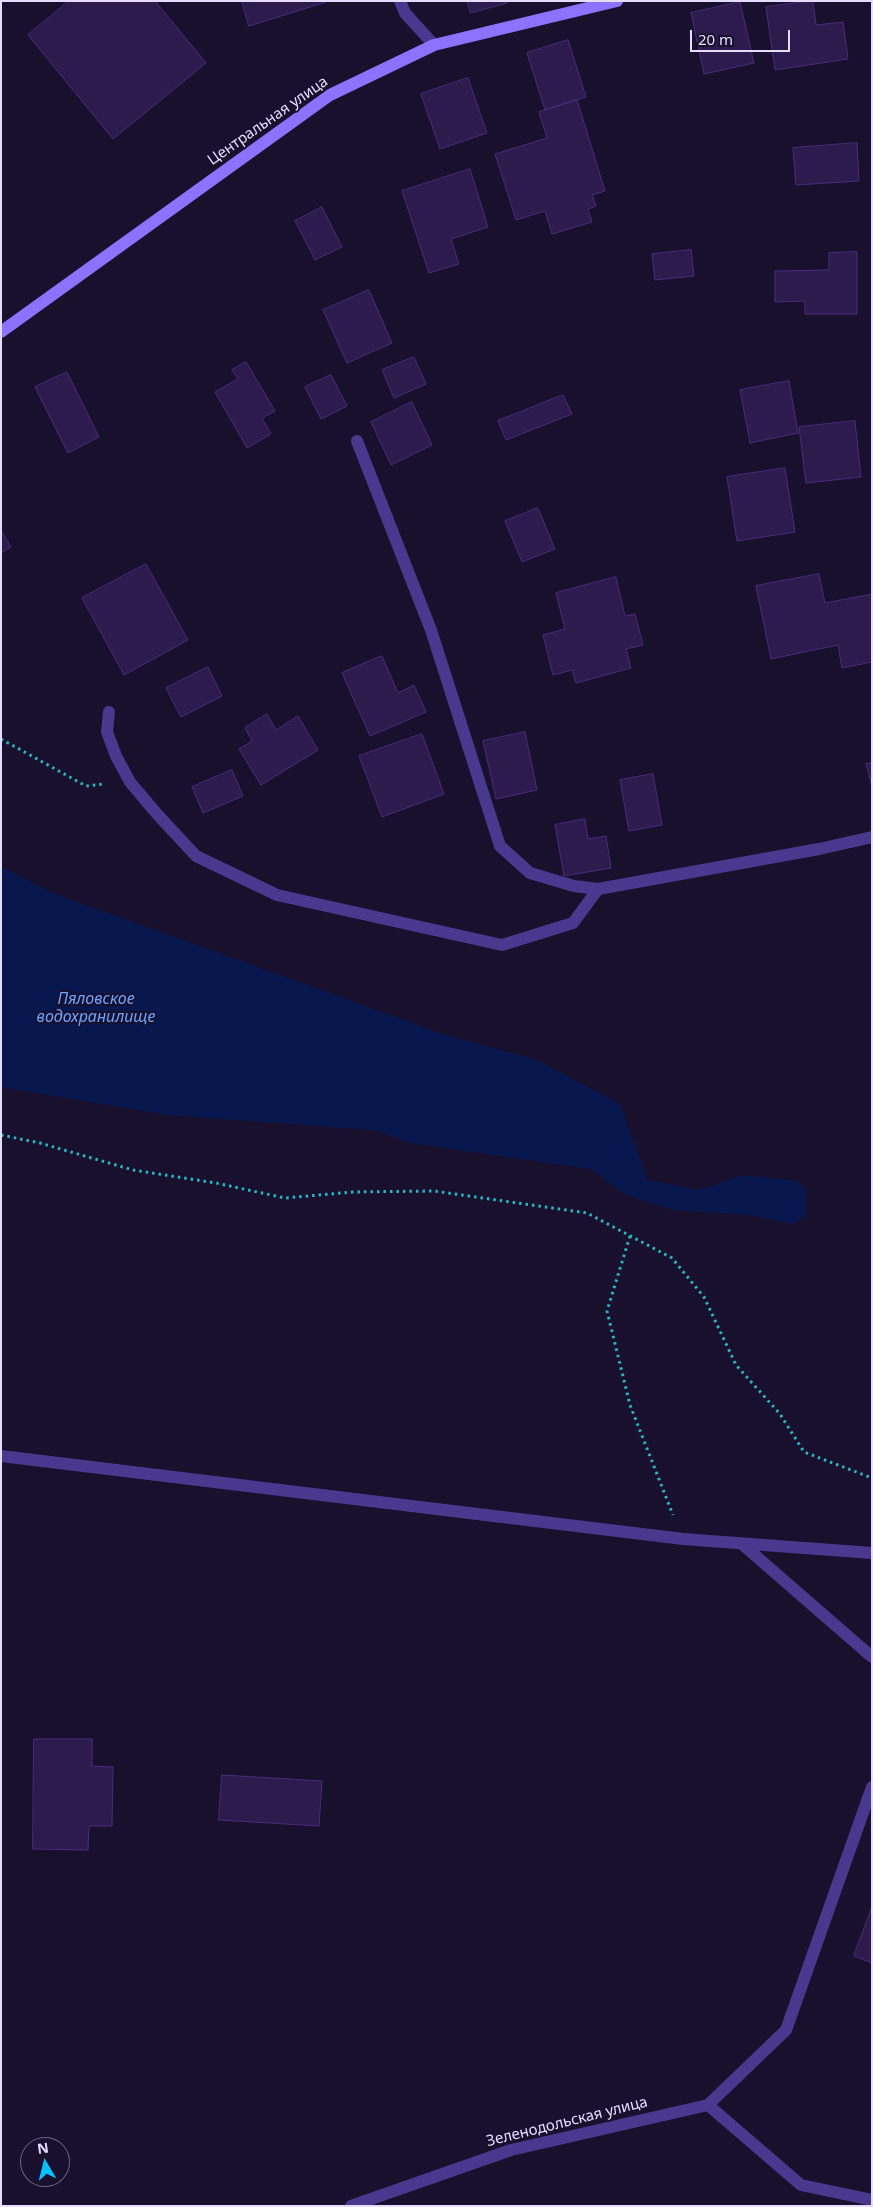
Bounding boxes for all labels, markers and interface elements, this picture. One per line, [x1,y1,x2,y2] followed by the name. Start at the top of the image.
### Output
[693,20,793,52] scale bar
[698,29,733,49] text: 20 m
[204,73,332,169] street label: Центральная улица
[37,989,155,1027] water label: Пяловское водохранилище
[485,2093,649,2151] street label: Зеленодольская улица
[20,2137,70,2187] north arrow
[36,2137,50,2158] text: N

